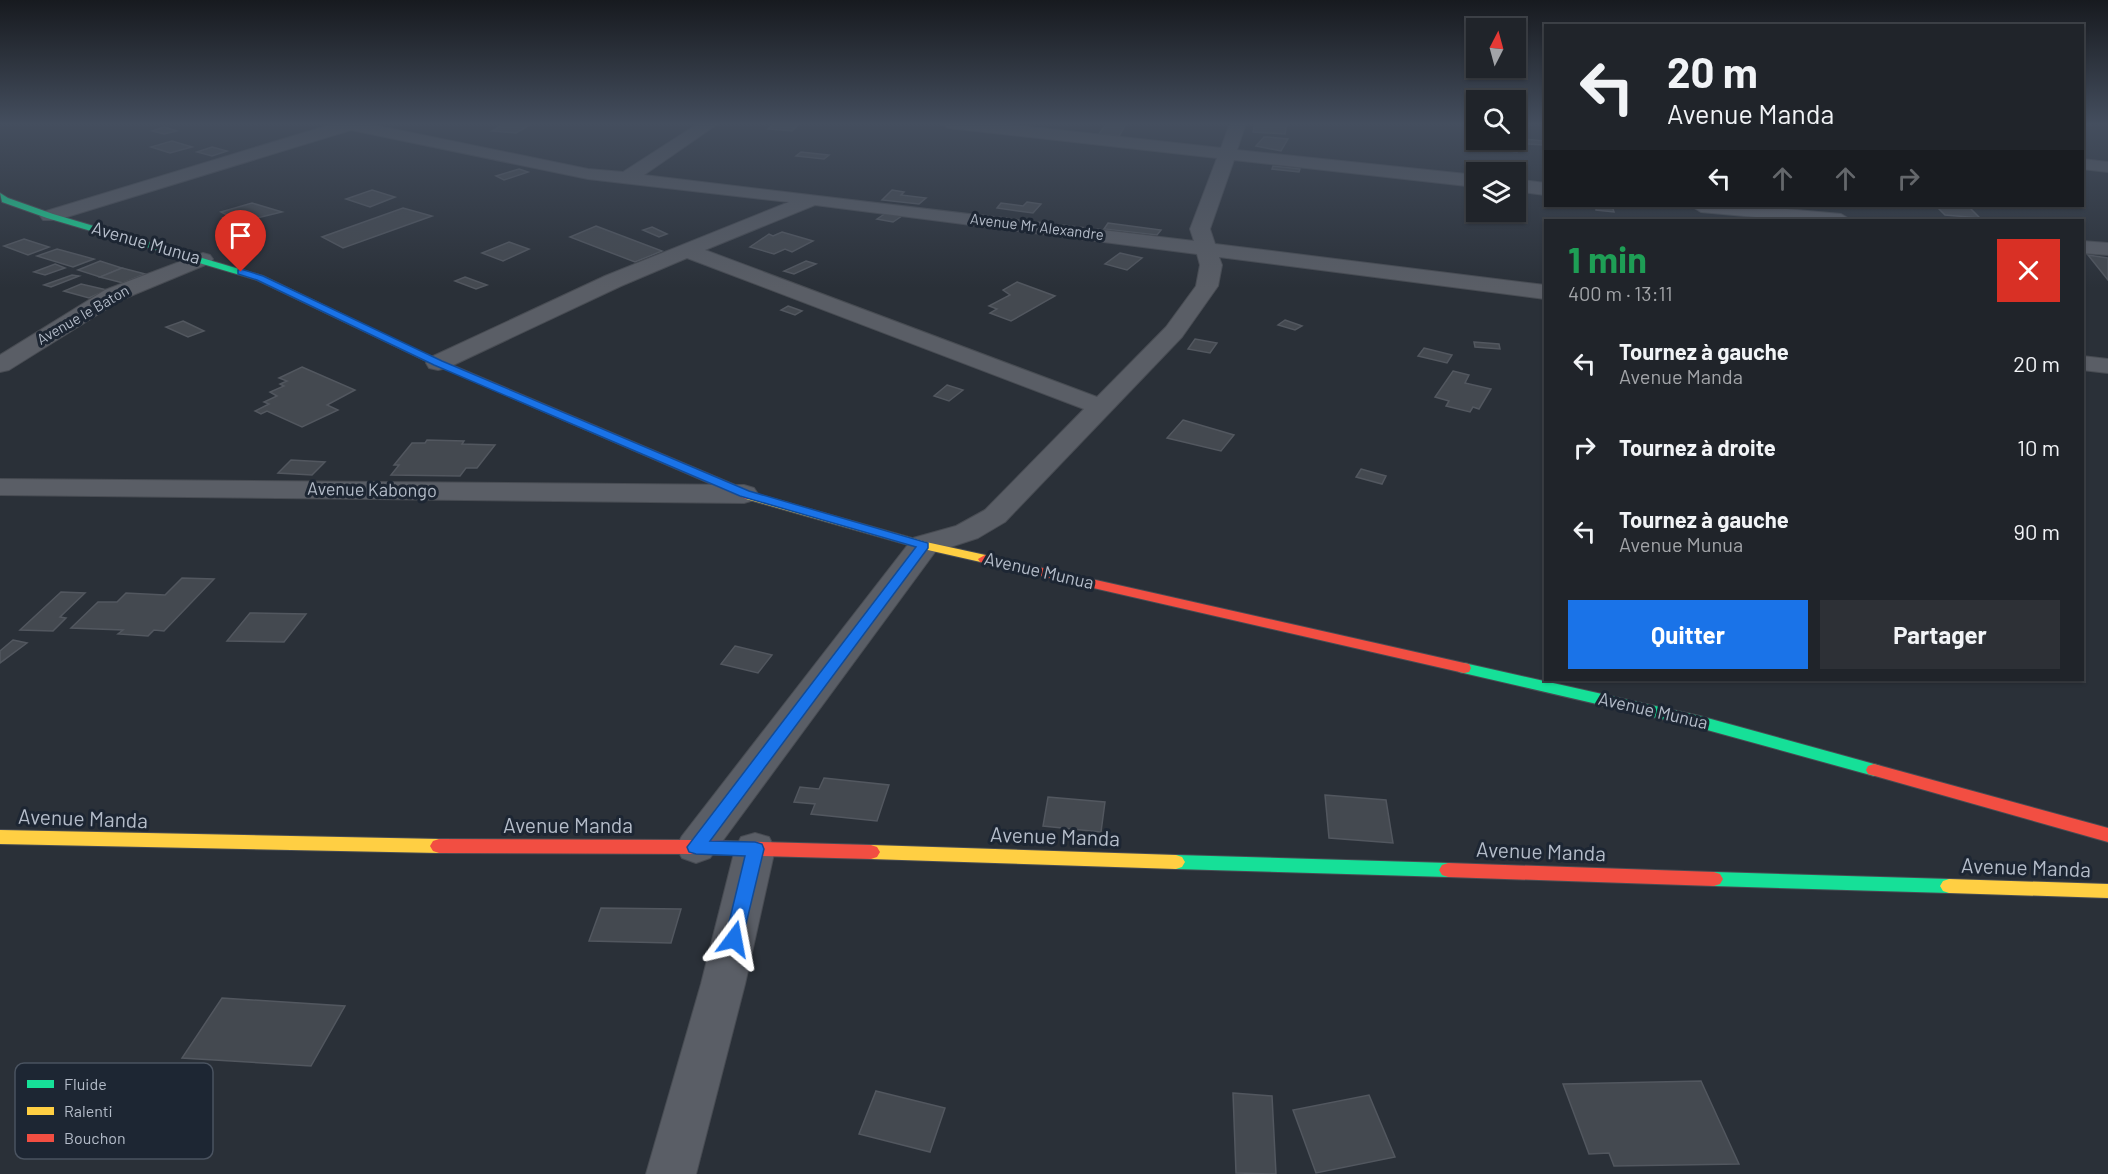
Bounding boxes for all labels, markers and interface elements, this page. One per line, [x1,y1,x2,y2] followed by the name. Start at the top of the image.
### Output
[1466,18,1526,78] north arrow
[1466,18,1526,222] map controls
[1667,46,1758,96] text: 20 m
[1568,48,1646,126] icon: left
[1466,90,1526,150] button: search
[1667,97,1834,129] text: Avenue Manda
[1466,162,1526,222] button: layers
[1703,162,1736,195] icon: left
[1766,162,1799,195] icon: ahead
[1829,162,1862,195] icon: ahead
[1892,162,1925,195] icon: right
[969,209,1105,243] street label: Avenue Mr Alexandre
[215,210,266,272] pin
[89,216,203,268] street label: Avenue Munua
[224,219,257,252] icon: arrive
[1568,237,1647,280] text: 1 min
[1997,239,2060,302] button: close
[33,280,132,348] street label: Avenue le Baton
[1568,281,1673,305] text: 400 m · 13:11
[1619,338,1789,364] text: Tournez à gauche
[1568,347,1601,380] icon: left
[2013,350,2060,376] text: 20 m
[1619,364,1743,388] text: Avenue Manda
[1568,431,1601,464] icon: right
[1619,434,1776,460] text: Tournez à droite
[2017,434,2060,460] text: 10 m
[307,477,437,501] street label: Avenue Kabongo
[1619,506,1789,532] text: Tournez à gauche
[1568,515,1601,548] icon: left
[2014,518,2060,544] text: 90 m
[1619,532,1743,556] text: Avenue Munua
[982,547,1096,593] street label: Avenue Munua
[1568,600,1808,669] button: Quitter
[1820,600,2060,669] button: Partager
[1596,687,1710,733] street label: Avenue Munua
[18,803,148,832] street label: Avenue Manda
[503,812,633,837] street label: Avenue Manda
[990,821,1120,850] street label: Avenue Manda
[1476,836,1606,865] street label: Avenue Manda
[1961,852,2091,881] street label: Avenue Manda
[702,907,766,971] position arrow
[15,1063,213,1159] legend
[64,1074,107,1093] text: Fluide
[64,1101,113,1120] text: Ralenti
[64,1128,126,1147] text: Bouchon

